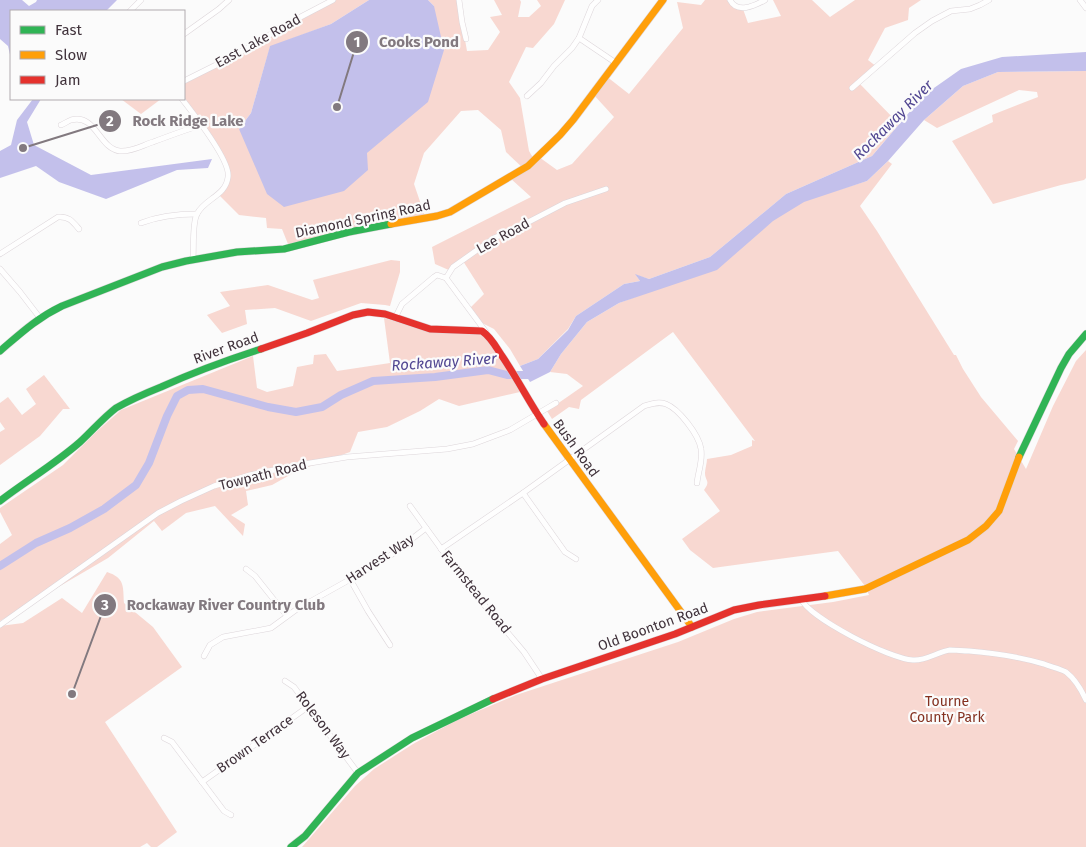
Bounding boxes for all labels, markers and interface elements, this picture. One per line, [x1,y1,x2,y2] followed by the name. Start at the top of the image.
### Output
[10,10,185,100] legend
[212,10,304,72] street label: East Lake Road
[55,21,82,39] text: Fast
[345,27,469,57] callout: Cooks Pond
[354,33,360,51] text: 1
[379,33,459,51] text: Cooks Pond
[55,46,87,64] text: Slow
[55,71,81,89] text: Jam
[849,75,938,164] water label: Rockaway River
[98,106,254,136] callout: Rock Ridge Lake
[106,112,114,130] text: 2
[132,112,244,130] text: Rock Ridge Lake
[294,196,432,242] street label: Diamond Spring Road
[474,215,532,257] street label: Lee Road
[191,328,261,368] street label: River Road
[391,349,498,375] water label: Rockaway River
[549,416,603,480] street label: Bush Road
[217,456,309,494] street label: Towpath Road
[343,531,417,587] street label: Harvest Way
[437,547,515,637] street label: Farmstead Road
[92,590,336,620] callout: Rockaway River Country Club
[100,596,109,614] text: 3
[127,596,325,614] text: Rockaway River Country Club
[596,599,710,655] street label: Old Boonton Road
[292,688,354,762] street label: Roleson Way
[909,693,985,726] park label: Tourne County Park
[213,711,297,777] street label: Brown Terrace

